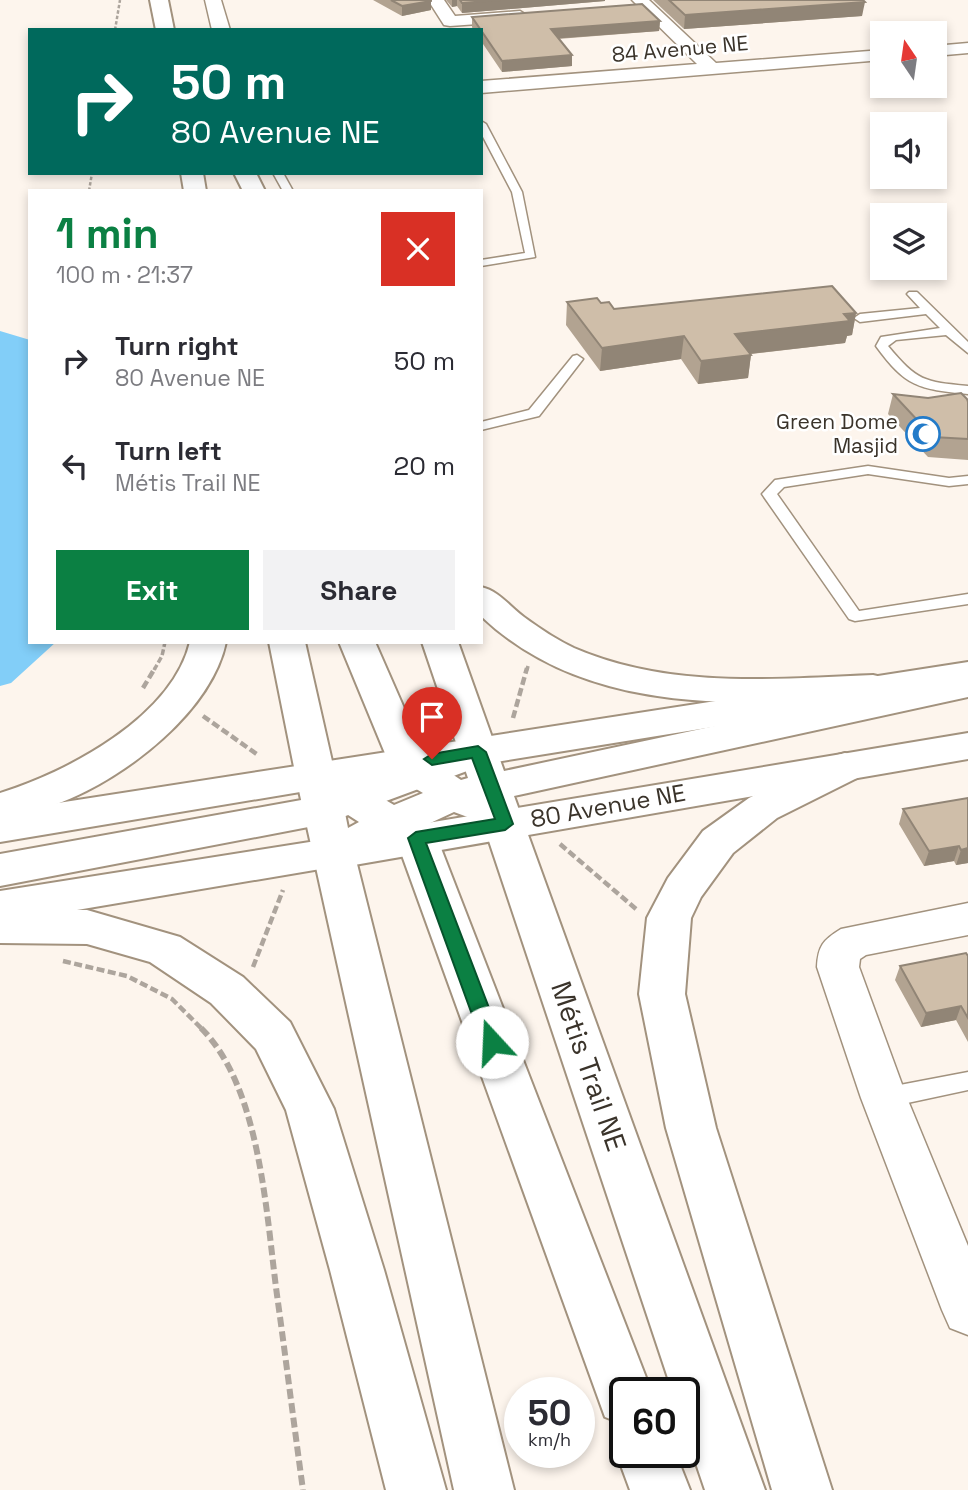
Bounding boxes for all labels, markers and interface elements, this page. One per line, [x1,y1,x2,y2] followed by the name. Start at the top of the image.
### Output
[870,21,947,98] north arrow
[870,21,947,280] map controls
[611,29,749,68] street label: 84 Avenue NE
[171,51,286,113] text: 50 m
[56,56,147,147] icon: right
[171,112,380,152] text: 80 Avenue NE
[870,112,947,189] button: sound
[870,203,947,280] button: layers
[56,207,159,260] text: 1 min
[381,212,455,286] button: close
[56,260,193,290] text: 100 m · 21:37
[115,329,239,363] text: Turn right
[56,342,94,380] icon: right
[394,344,455,378] text: 50 m
[115,363,265,393] text: 80 Avenue NE
[776,408,898,459] place label: Green Dome Masjid
[904,415,942,453] mosque icon: Green Dome Masjid
[115,434,222,468] text: Turn left
[56,447,94,485] icon: left
[394,449,455,483] text: 20 m
[115,468,260,498] text: Métis Trail NE
[56,550,249,630] button: Exit
[263,550,455,630] button: Share
[402,687,462,759] pin
[413,698,451,736] icon: arrive
[528,777,688,834] street label: 80 Avenue NE
[543,976,635,1156] street label: Métis Trail NE
[455,1005,529,1079] position arrow
[609,1377,700,1468] speed limit sign: 60
[528,1391,571,1435] text: 50
[528,1428,571,1451] text: km/h

